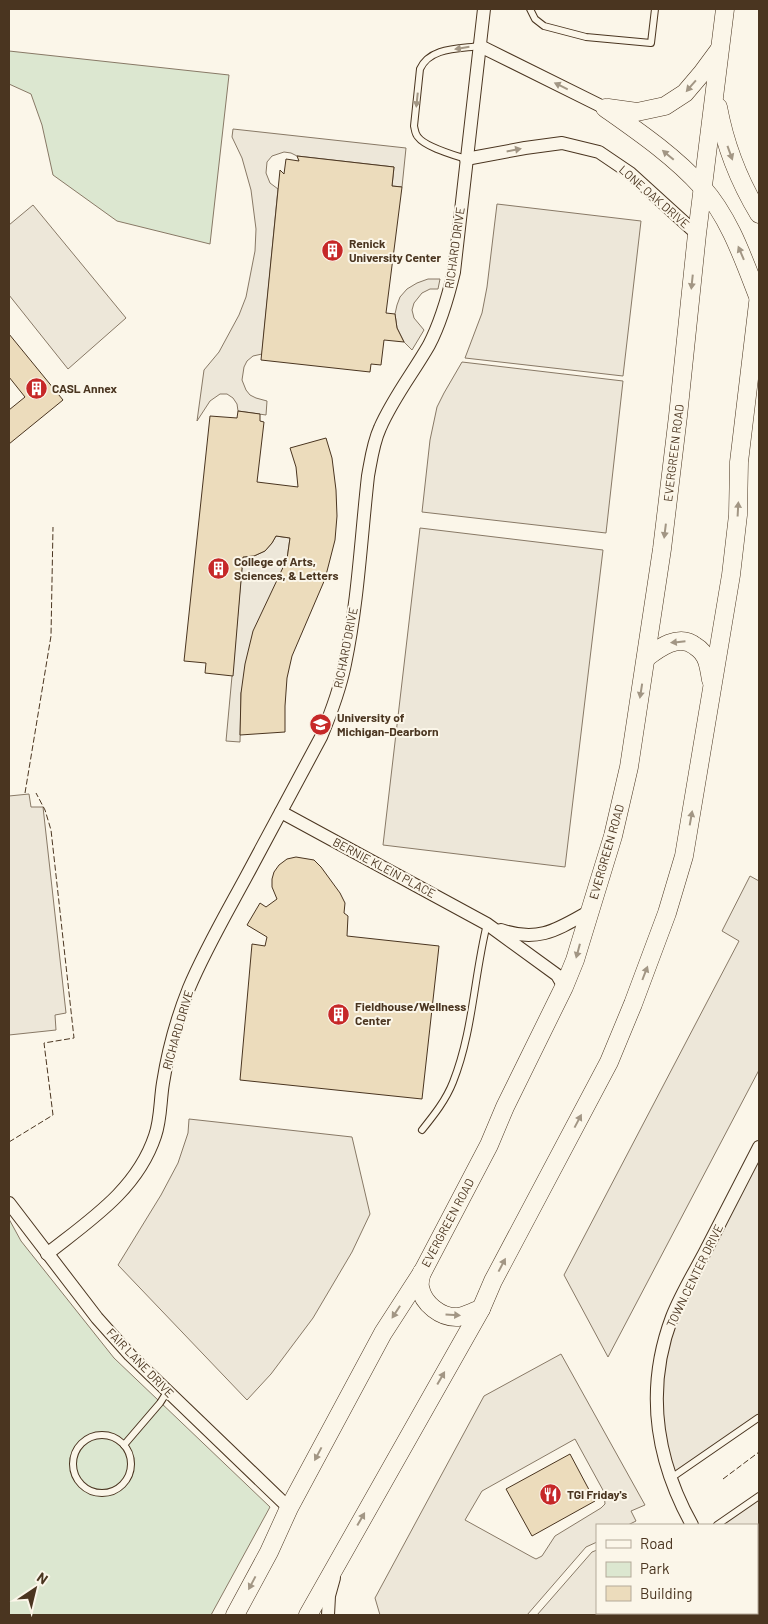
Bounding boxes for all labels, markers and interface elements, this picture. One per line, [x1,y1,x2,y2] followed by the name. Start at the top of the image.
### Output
[454,45,470,53] one-way arrow
[685,80,696,93] one-way arrow
[554,82,569,90] one-way arrow
[412,92,420,108] one-way arrow
[507,146,523,154] one-way arrow
[727,146,734,161] one-way arrow
[662,150,675,161] one-way arrow
[617,162,693,231] street label: LONE OAK DRIVE
[441,206,467,290] street label: RICHARD DRIVE
[349,236,442,264] place label: Renick University Center
[321,239,345,263] building icon: Renick University Center
[736,246,744,260] one-way arrow
[688,274,696,290] one-way arrow
[24,377,48,401] building icon: CASL Annex
[52,381,117,395] place label: CASL Annex
[660,403,686,502] street label: EVERGREEN ROAD
[734,501,742,517] one-way arrow
[660,523,668,539] one-way arrow
[234,554,338,582] place label: College of Arts, Sciences, & Letters
[206,557,230,581] building icon: College of Arts, Sciences, & Letters
[330,606,360,689] street label: RICHARD DRIVE
[669,638,685,646] one-way arrow
[637,684,645,700] one-way arrow
[337,710,439,738] place label: University of Michigan-Dearborn
[309,713,333,737] school or university icon: University of Michigan-Dearborn
[586,803,626,901] street label: EVERGREEN ROAD
[687,810,695,826] one-way arrow
[331,834,438,900] street label: BERNIE KLEIN PLACE
[573,943,581,958] one-way arrow
[642,966,649,981] one-way arrow
[159,988,195,1071] street label: RICHARD DRIVE
[355,999,466,1027] place label: Fieldhouse/Wellness Center
[327,1002,351,1026] building icon: Fieldhouse/Wellness Center
[574,1114,582,1128] one-way arrow
[418,1176,476,1269] street label: EVERGREEN ROAD
[663,1222,725,1329] street label: TOWN CENTER DRIVE
[497,1258,506,1271] one-way arrow
[391,1305,401,1319] one-way arrow
[445,1312,461,1320] one-way arrow
[104,1325,177,1400] street label: FAIR LANE DRIVE
[437,1371,446,1385] one-way arrow
[314,1447,322,1462] one-way arrow
[539,1483,563,1507] restaurant icon: TGI Friday's
[567,1487,627,1501] place label: TGI Friday's
[357,1513,366,1526] one-way arrow
[596,1524,758,1614] legend
[640,1534,673,1552] text: Road
[640,1559,670,1577] text: Park
[10,1564,60,1614] north arrow
[34,1568,51,1588] text: N
[248,1576,256,1591] one-way arrow
[640,1584,693,1602] text: Building

